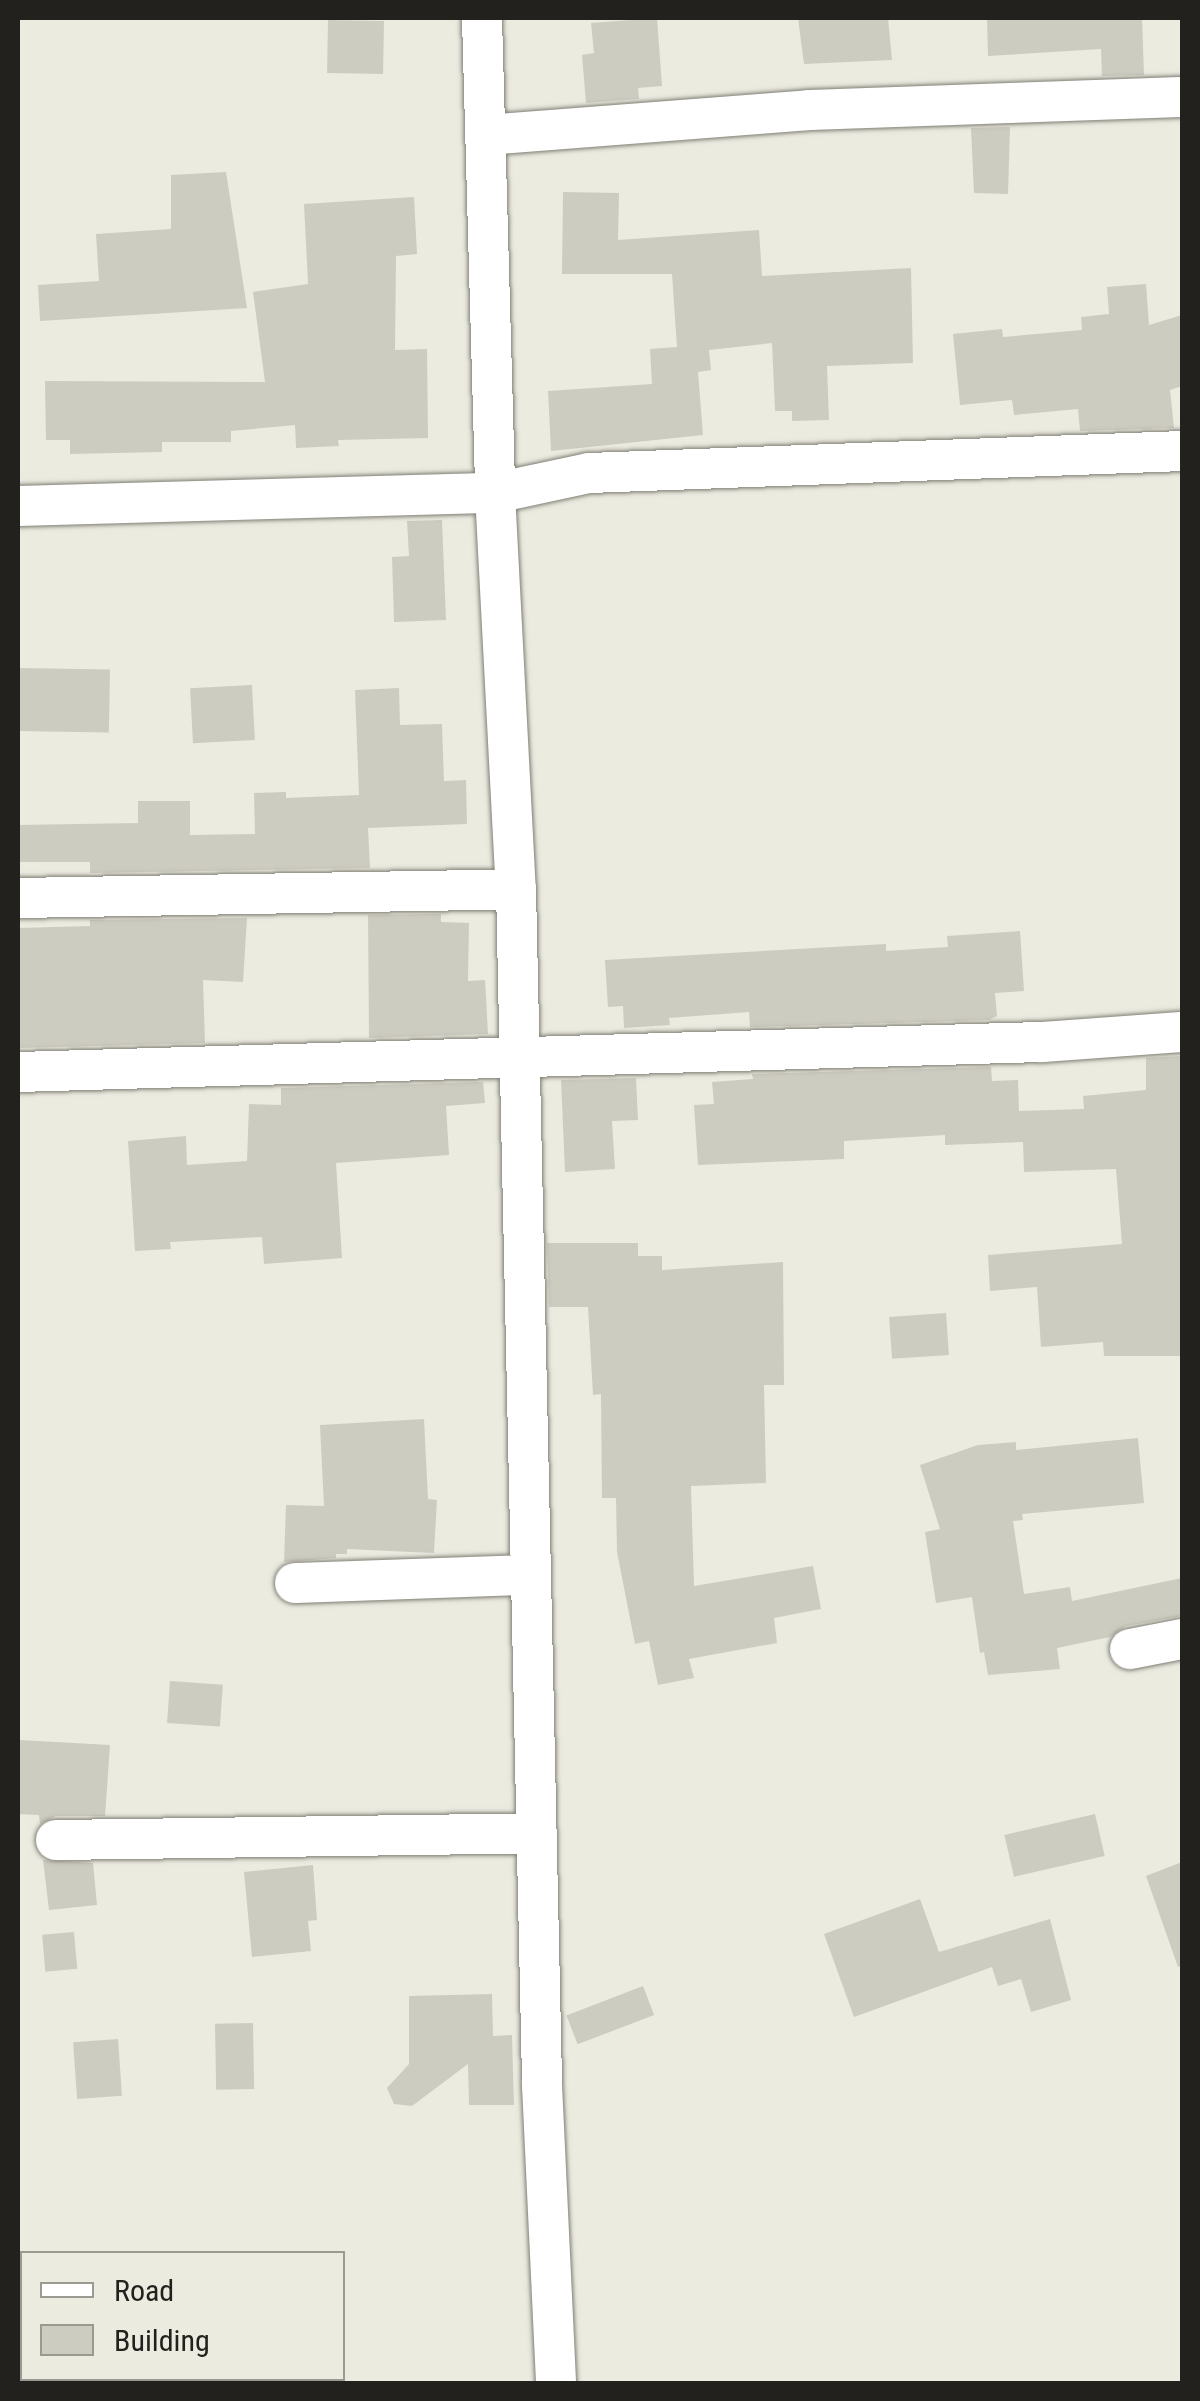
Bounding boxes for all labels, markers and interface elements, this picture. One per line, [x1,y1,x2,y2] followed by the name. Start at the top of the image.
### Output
[20,2251,345,2381] legend
[114,2273,174,2308] text: Road
[114,2323,210,2358] text: Building

